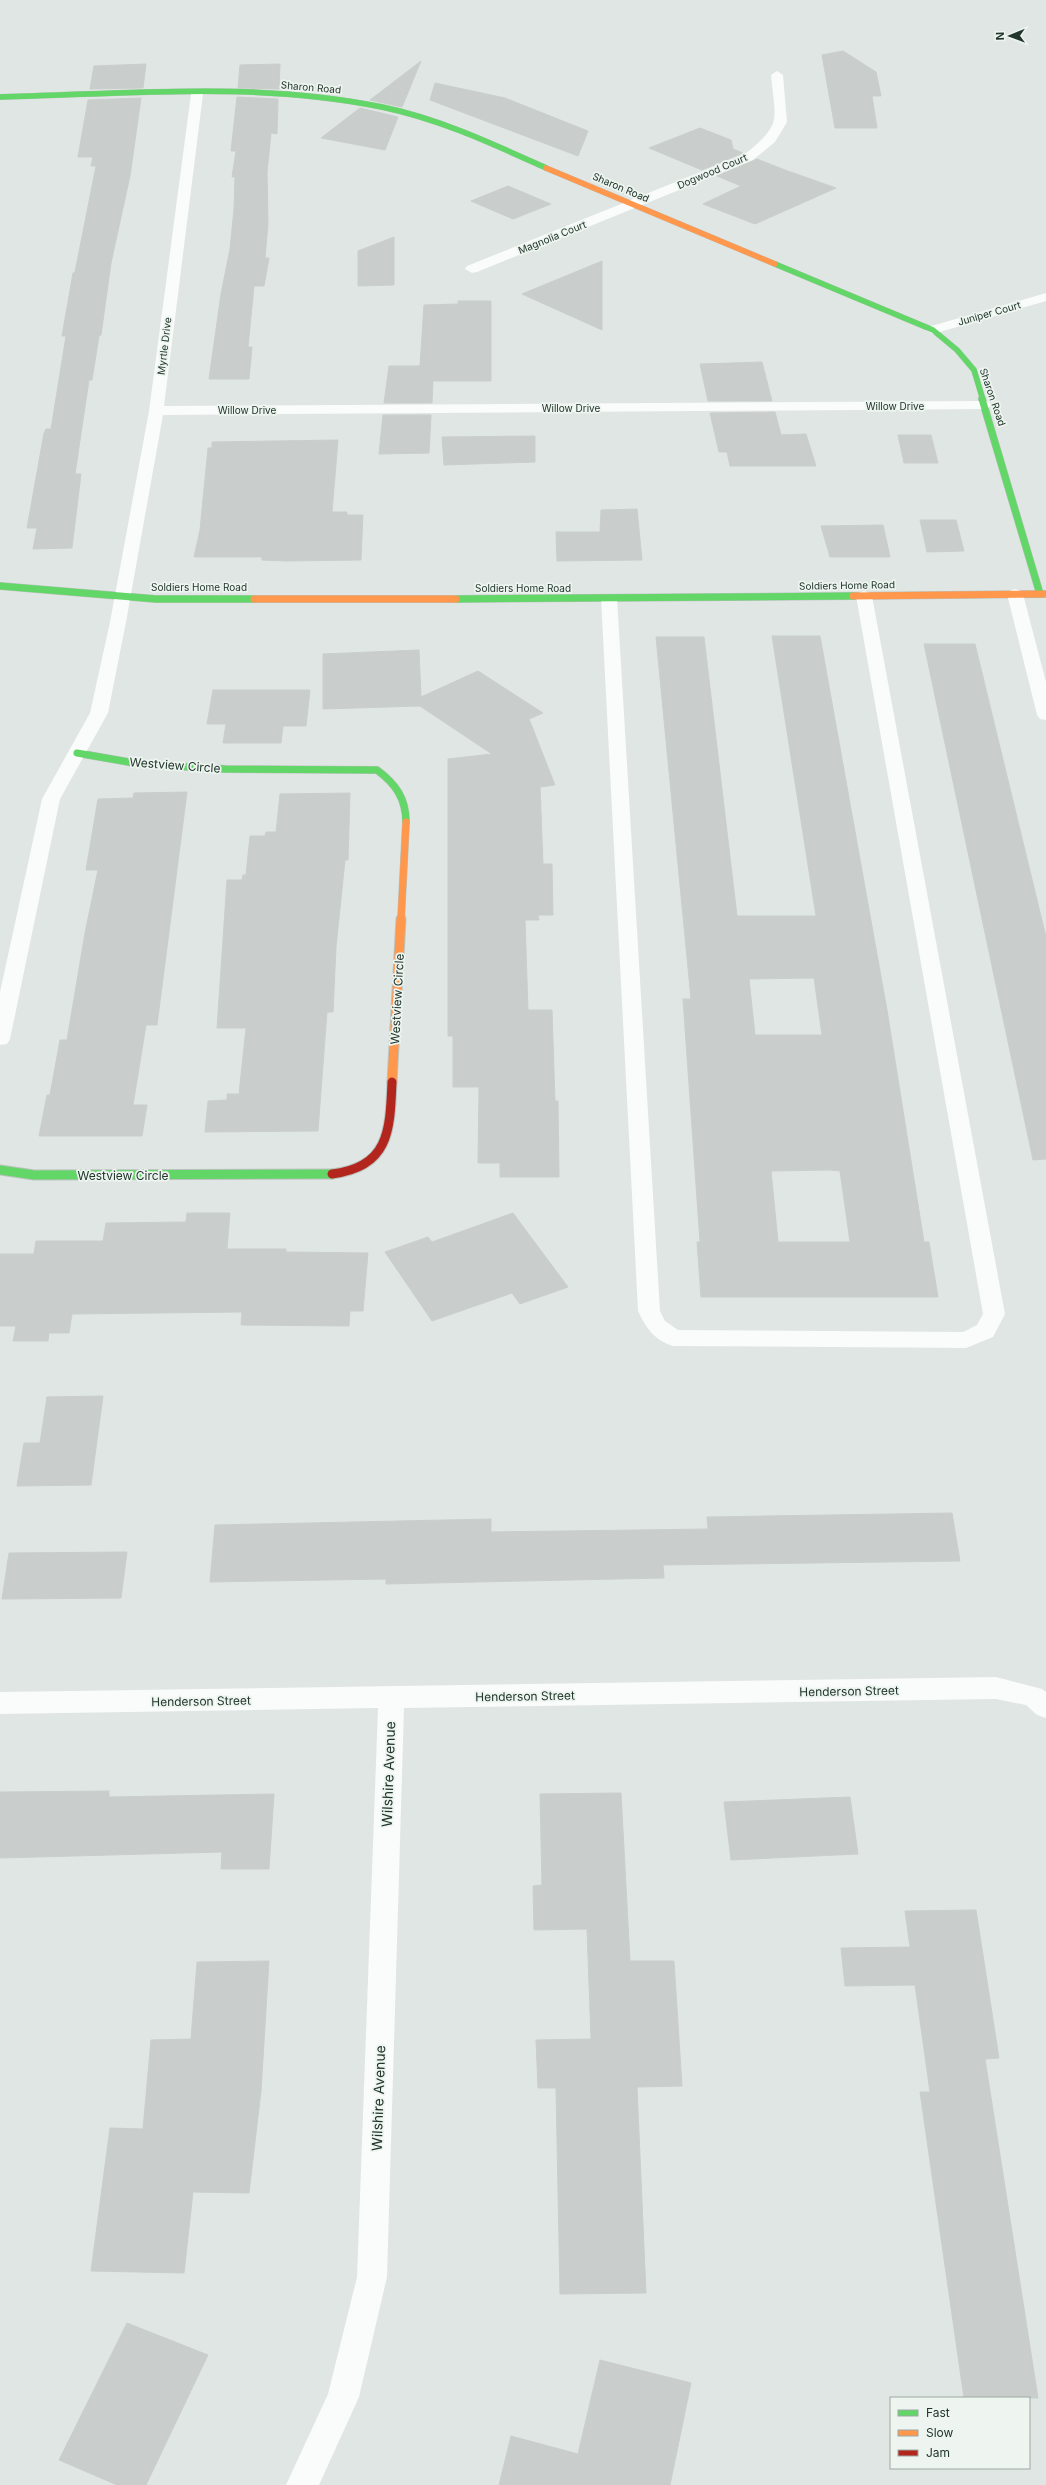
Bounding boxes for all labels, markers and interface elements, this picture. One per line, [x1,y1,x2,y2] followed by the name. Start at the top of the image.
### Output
[990,16,1030,56] north arrow
[993,32,1007,40] text: N
[280,78,342,96] street label: Sharon Road
[675,151,749,191] street label: Dogwood Court
[591,170,651,204] street label: Sharon Road
[516,218,588,256] street label: Magnolia Court
[956,298,1023,328] street label: Juniper Court
[155,316,173,375] street label: Myrtle Drive
[977,366,1009,428] street label: Sharon Road
[866,400,925,412] street label: Willow Drive
[542,402,601,414] street label: Willow Drive
[218,404,277,416] street label: Willow Drive
[799,578,895,592] street label: Soldiers Home Road
[151,581,247,593] street label: Soldiers Home Road
[475,582,571,594] street label: Soldiers Home Road
[129,754,221,776] street label: Westview Circle
[387,953,407,1045] street label: Westview Circle
[77,1168,169,1183] street label: Westview Circle
[799,1683,899,1699] street label: Henderson Street
[475,1688,575,1704] street label: Henderson Street
[151,1693,251,1709] street label: Henderson Street
[378,1721,398,1827] street label: Wilshire Avenue
[368,2045,388,2151] street label: Wilshire Avenue
[890,2397,1030,2469] legend
[926,2405,950,2420] text: Fast
[926,2425,954,2440] text: Slow
[926,2445,950,2460] text: Jam

